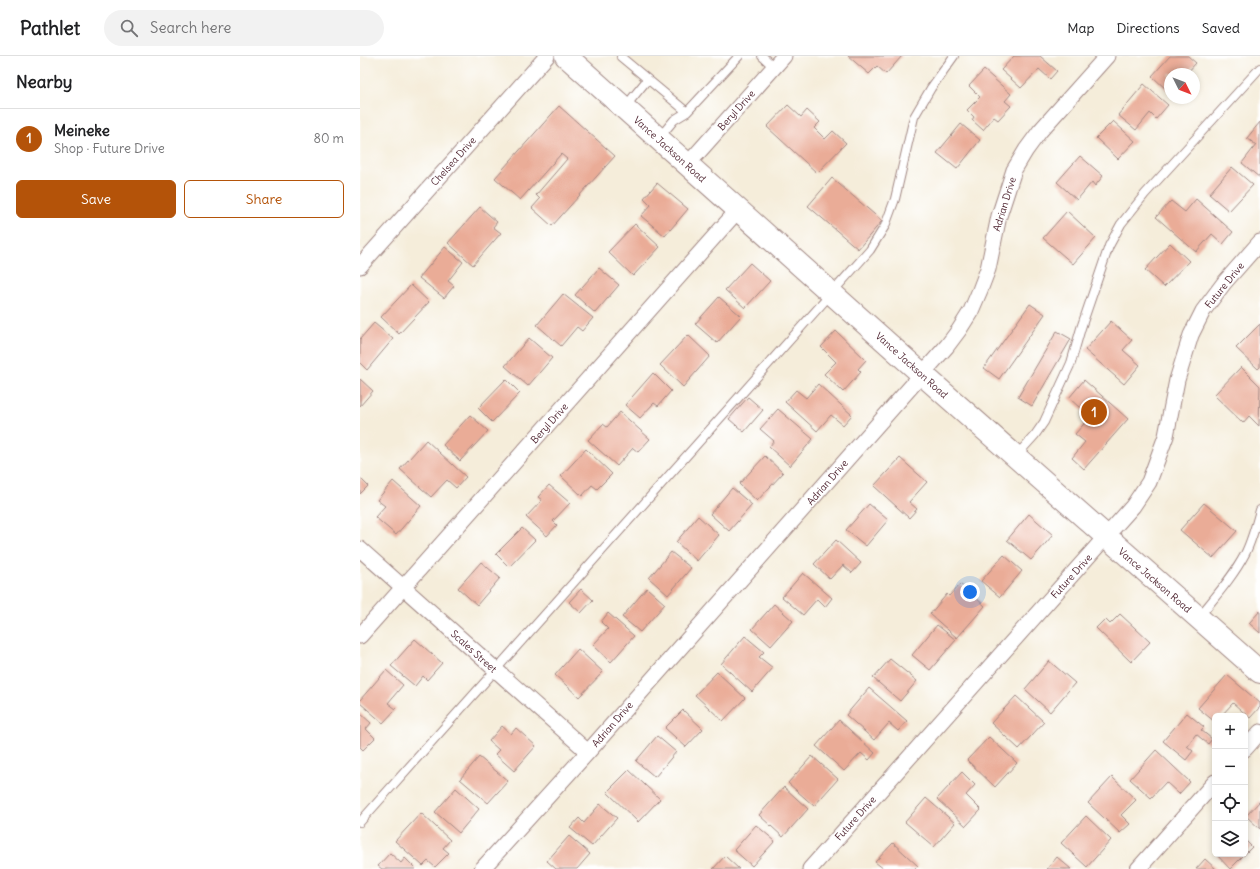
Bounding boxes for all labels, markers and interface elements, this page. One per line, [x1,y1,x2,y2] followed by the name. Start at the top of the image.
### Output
[104,10,384,46] search box
[20,16,80,40] text: Pathlet
[118,17,140,39] icon: search
[150,18,231,37] text: Search here
[1067,19,1094,37] text: Map
[1116,19,1180,37] text: Directions
[1202,19,1240,37] text: Saved
[1164,68,1200,104] north arrow
[16,71,72,93] text: Nearby
[715,87,758,133] street label: Beryl Drive
[631,114,709,185] street label: Vance Jackson Road
[54,121,110,140] text: Meineke
[26,130,32,147] text: 1
[313,130,344,147] text: 80 m
[428,134,479,189] street label: Chelsea Drive
[54,140,165,157] text: Shop · Future Drive
[990,175,1019,233] street label: Adrian Drive
[16,180,176,218] button: Save
[184,180,344,218] button: Share
[1202,260,1247,311] street label: Future Drive
[873,330,951,401] street label: Vance Jackson Road
[1081,397,1107,427] pin: 1
[528,400,571,446] street label: Beryl Drive
[804,457,851,508] street label: Adrian Drive
[1115,545,1194,616] street label: Vance Jackson Road
[1048,551,1095,601] street label: Future Drive
[960,582,980,602] your location
[448,627,500,676] street label: Scales Street
[589,699,636,750] street label: Adrian Drive
[1212,713,1248,857] map controls
[1212,713,1248,749] button: +
[1212,749,1248,785] button: −
[1212,785,1248,821] button: locate
[832,793,879,843] street label: Future Drive
[1212,821,1248,857] button: layers

